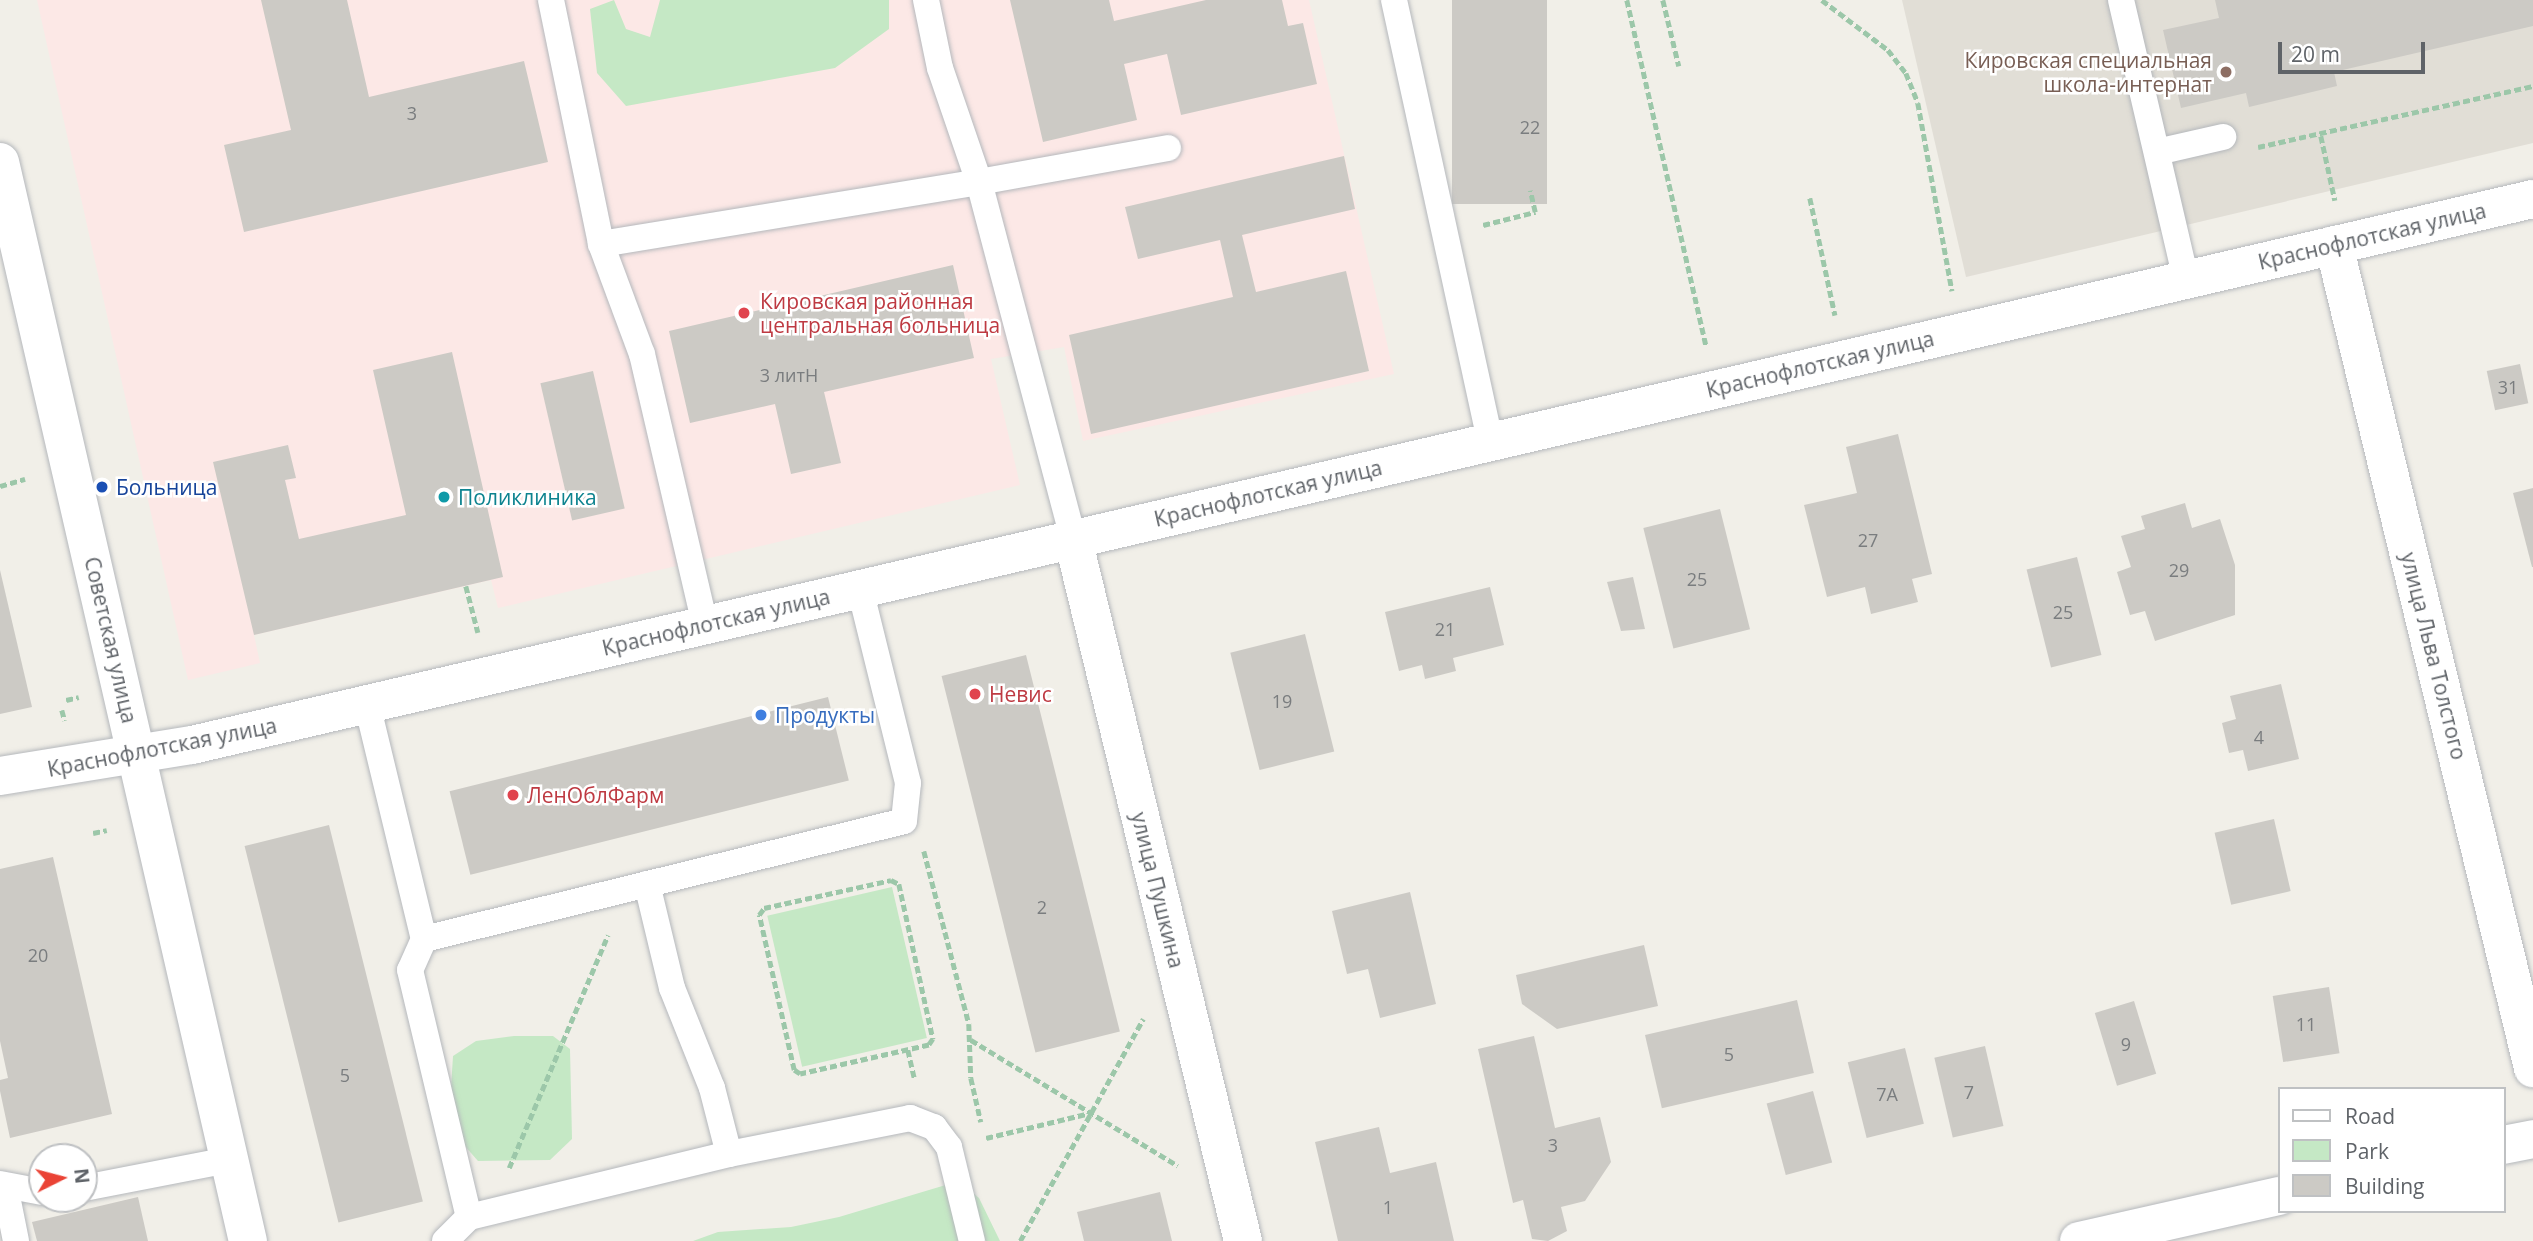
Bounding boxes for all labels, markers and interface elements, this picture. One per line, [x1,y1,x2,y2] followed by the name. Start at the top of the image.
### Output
[2281,28,2428,72] scale bar
[2291,40,2340,68] text: 20 m
[1965,47,2212,97] place label: Кировская специальная школа-интернат
[2218,64,2234,80] marker: Кировская специальная школа-интернат
[407,102,417,124] house number: 3
[1520,116,1540,138] house number: 22
[2256,197,2488,275] street label: Краснофлотская улица
[760,288,1000,338] place label: Кировская районная центральная больница
[734,303,754,323] marker: Кировская районная центральная больница
[1704,325,1936,403] street label: Краснофлотская улица
[760,364,818,386] house number: 3 литН
[2498,376,2518,398] house number: 31
[1152,454,1384,532] street label: Краснофлотская улица
[116,474,217,500] place label: Больница
[94,479,110,495] marker: Больница
[458,484,597,510] place label: Поликлиника
[436,489,452,505] marker: Поликлиника
[1858,529,1878,551] house number: 27
[2396,550,2472,762] street label: улица Льва Толстого
[80,554,142,726] street label: Советская улица
[2169,559,2189,581] house number: 29
[1687,568,1707,590] house number: 25
[600,583,832,661] street label: Краснофлотская улица
[2053,601,2073,623] house number: 25
[1435,618,1455,640] house number: 21
[989,681,1052,707] place label: Невис
[967,686,983,702] marker: Невис
[1272,690,1292,712] house number: 19
[775,702,875,728] place label: Продукты
[753,707,769,723] marker: Продукты
[45,712,279,782] street label: Краснофлотская улица
[2254,726,2264,748] house number: 4
[527,782,664,808] place label: ЛенОблФарм
[505,787,521,803] marker: ЛенОблФарм
[1126,809,1190,971] street label: улица Пушкина
[1037,896,1047,918] house number: 2
[28,944,48,966] house number: 20
[2296,1013,2316,1035] house number: 11
[2121,1033,2131,1055] house number: 9
[1724,1043,1734,1065] house number: 5
[340,1064,350,1086] house number: 5
[1964,1081,1974,1103] house number: 7
[1876,1083,1898,1105] house number: 7А
[2278,1087,2505,1213] legend
[2345,1102,2395,1130] text: Road
[1548,1134,1558,1156] house number: 3
[2345,1137,2389,1165] text: Park
[28,1143,98,1213] north arrow
[68,1167,96,1185] text: N
[2345,1172,2424,1200] text: Building
[1383,1196,1393,1218] house number: 1

